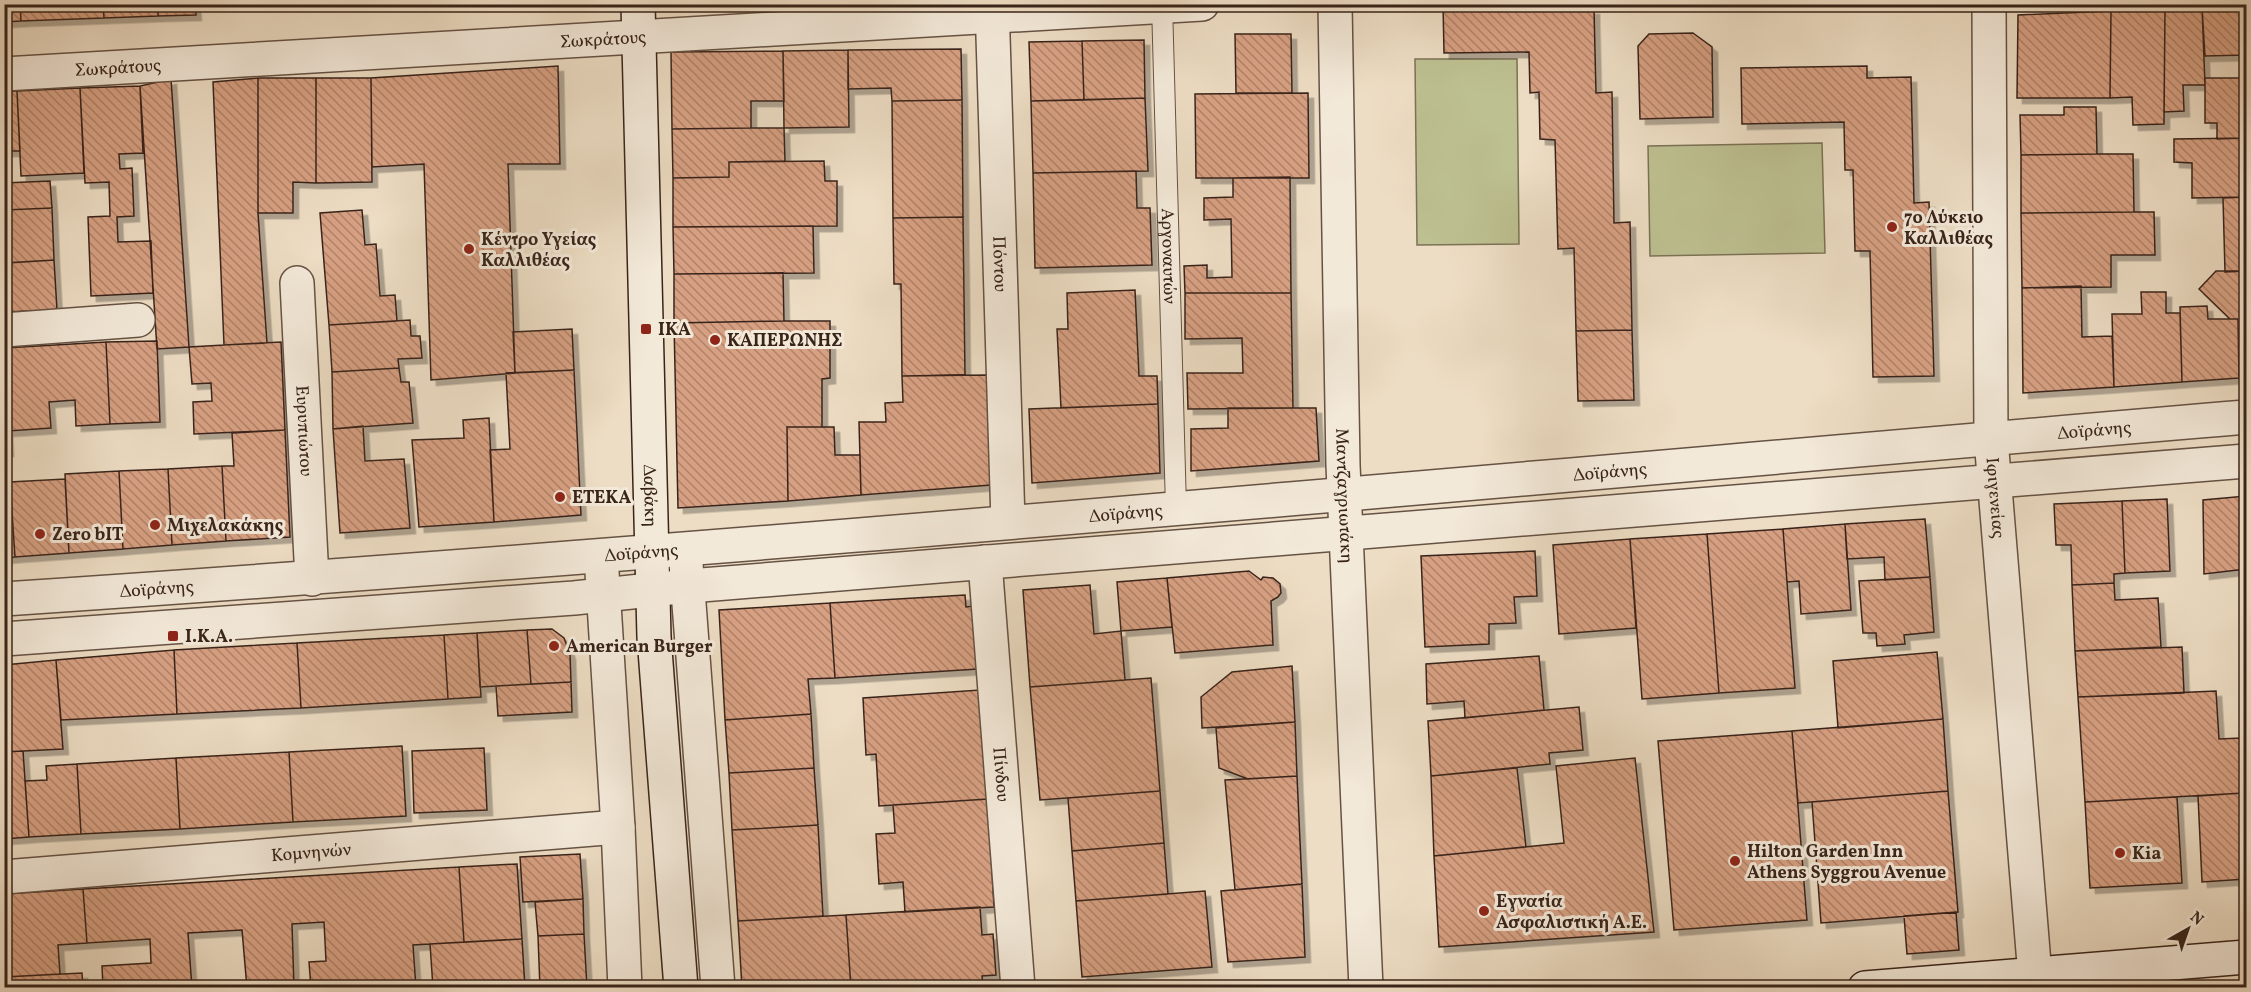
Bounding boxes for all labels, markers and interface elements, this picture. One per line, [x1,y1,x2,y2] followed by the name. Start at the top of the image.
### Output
[559,25,647,55] street label: Σωκράτους
[74,54,162,84] street label: Σωκράτους
[1904,206,1993,252] place label: 7ο Λύκειο Καλλιθέας
[1154,208,1181,304] street label: Αργοναυτών
[1885,220,1899,234] marker: 7ο Λύκειο Καλλιθέας
[481,228,596,274] place label: Κέντρο Υγείας Καλλιθέας
[985,236,1012,292] street label: Πόντου
[462,242,476,256] marker: Κέντρο Υγείας Καλλιθέας
[658,318,691,343] place label: ΙΚΑ
[639,322,653,336] marker: ΙΚΑ
[727,329,842,354] place label: ΚΑΠΕΡΩΝΗΣ
[708,333,722,347] marker: ΚΑΠΕΡΩΝΗΣ
[288,385,318,477] street label: Ευρυπιώτου
[2056,416,2132,447] street label: Δοϊράνης
[1328,428,1358,564] street label: Μαντζαγριωτάκη
[1979,456,2010,539] street label: Ιφιγενείας
[1572,457,1648,489] street label: Δοϊράνης
[636,464,662,528] street label: Δαβάκη
[572,486,631,511] place label: ΕΤΕΚΑ
[553,490,567,504] marker: ΕΤΕΚΑ
[1088,499,1164,530] street label: Δοϊράνης
[167,514,283,539] place label: Μιχελακάκης
[148,518,162,532] marker: Μιχελακάκης
[52,523,124,548] place label: Zero bIT
[33,527,47,541] marker: Zero bIT
[604,539,679,569] street label: Δοϊράνης
[119,575,195,605] street label: Δοϊράνης
[185,625,233,650] place label: Ι.Κ.Α.
[166,629,180,643] marker: Ι.Κ.Α.
[566,635,713,660] place label: American Burger
[547,639,561,653] marker: American Burger
[985,746,1015,803] street label: Πίνδου
[270,838,352,869] street label: Κομνηνών
[1747,840,1946,886] place label: Hilton Garden Inn Athens Syggrou Avenue
[2132,842,2161,867] place label: Kia
[2113,846,2127,860] marker: Kia
[1728,854,1742,868] marker: Hilton Garden Inn Athens Syggrou Avenue
[1496,890,1647,936] place label: Εγνατία Ασφαλιστική Α.Ε.
[2158,899,2218,959] north arrow
[1477,904,1491,918] marker: Εγνατία Ασφαλιστική Α.Ε.
[2185,907,2208,931] text: N

